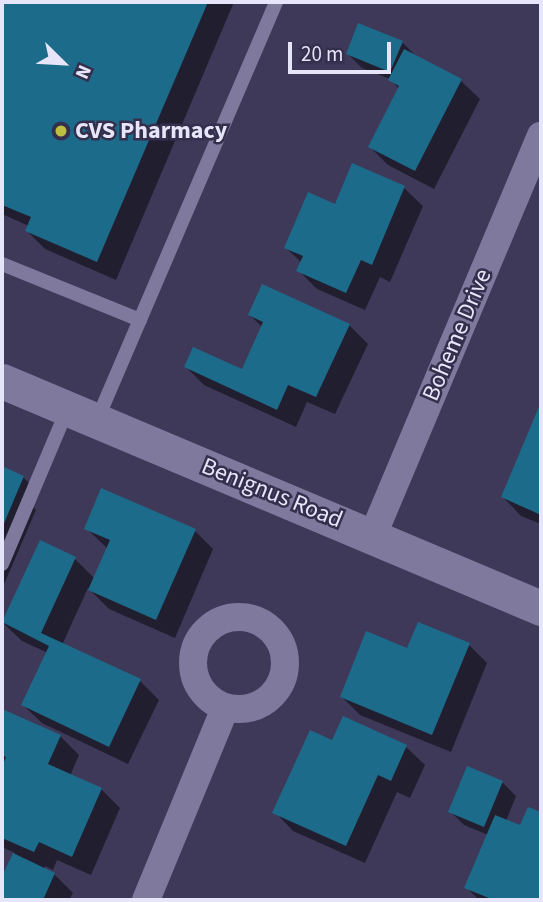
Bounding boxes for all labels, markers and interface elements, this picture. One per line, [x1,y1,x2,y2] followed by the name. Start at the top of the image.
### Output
[28,28,98,98] north arrow
[291,28,394,72] scale bar
[301,39,343,69] text: 20 m
[68,60,98,83] text: N
[75,117,227,145] place label: CVS Pharmacy
[53,123,69,139] marker: CVS Pharmacy
[416,265,498,405] street label: Boheme Drive
[197,452,347,534] street label: Benignus Road

